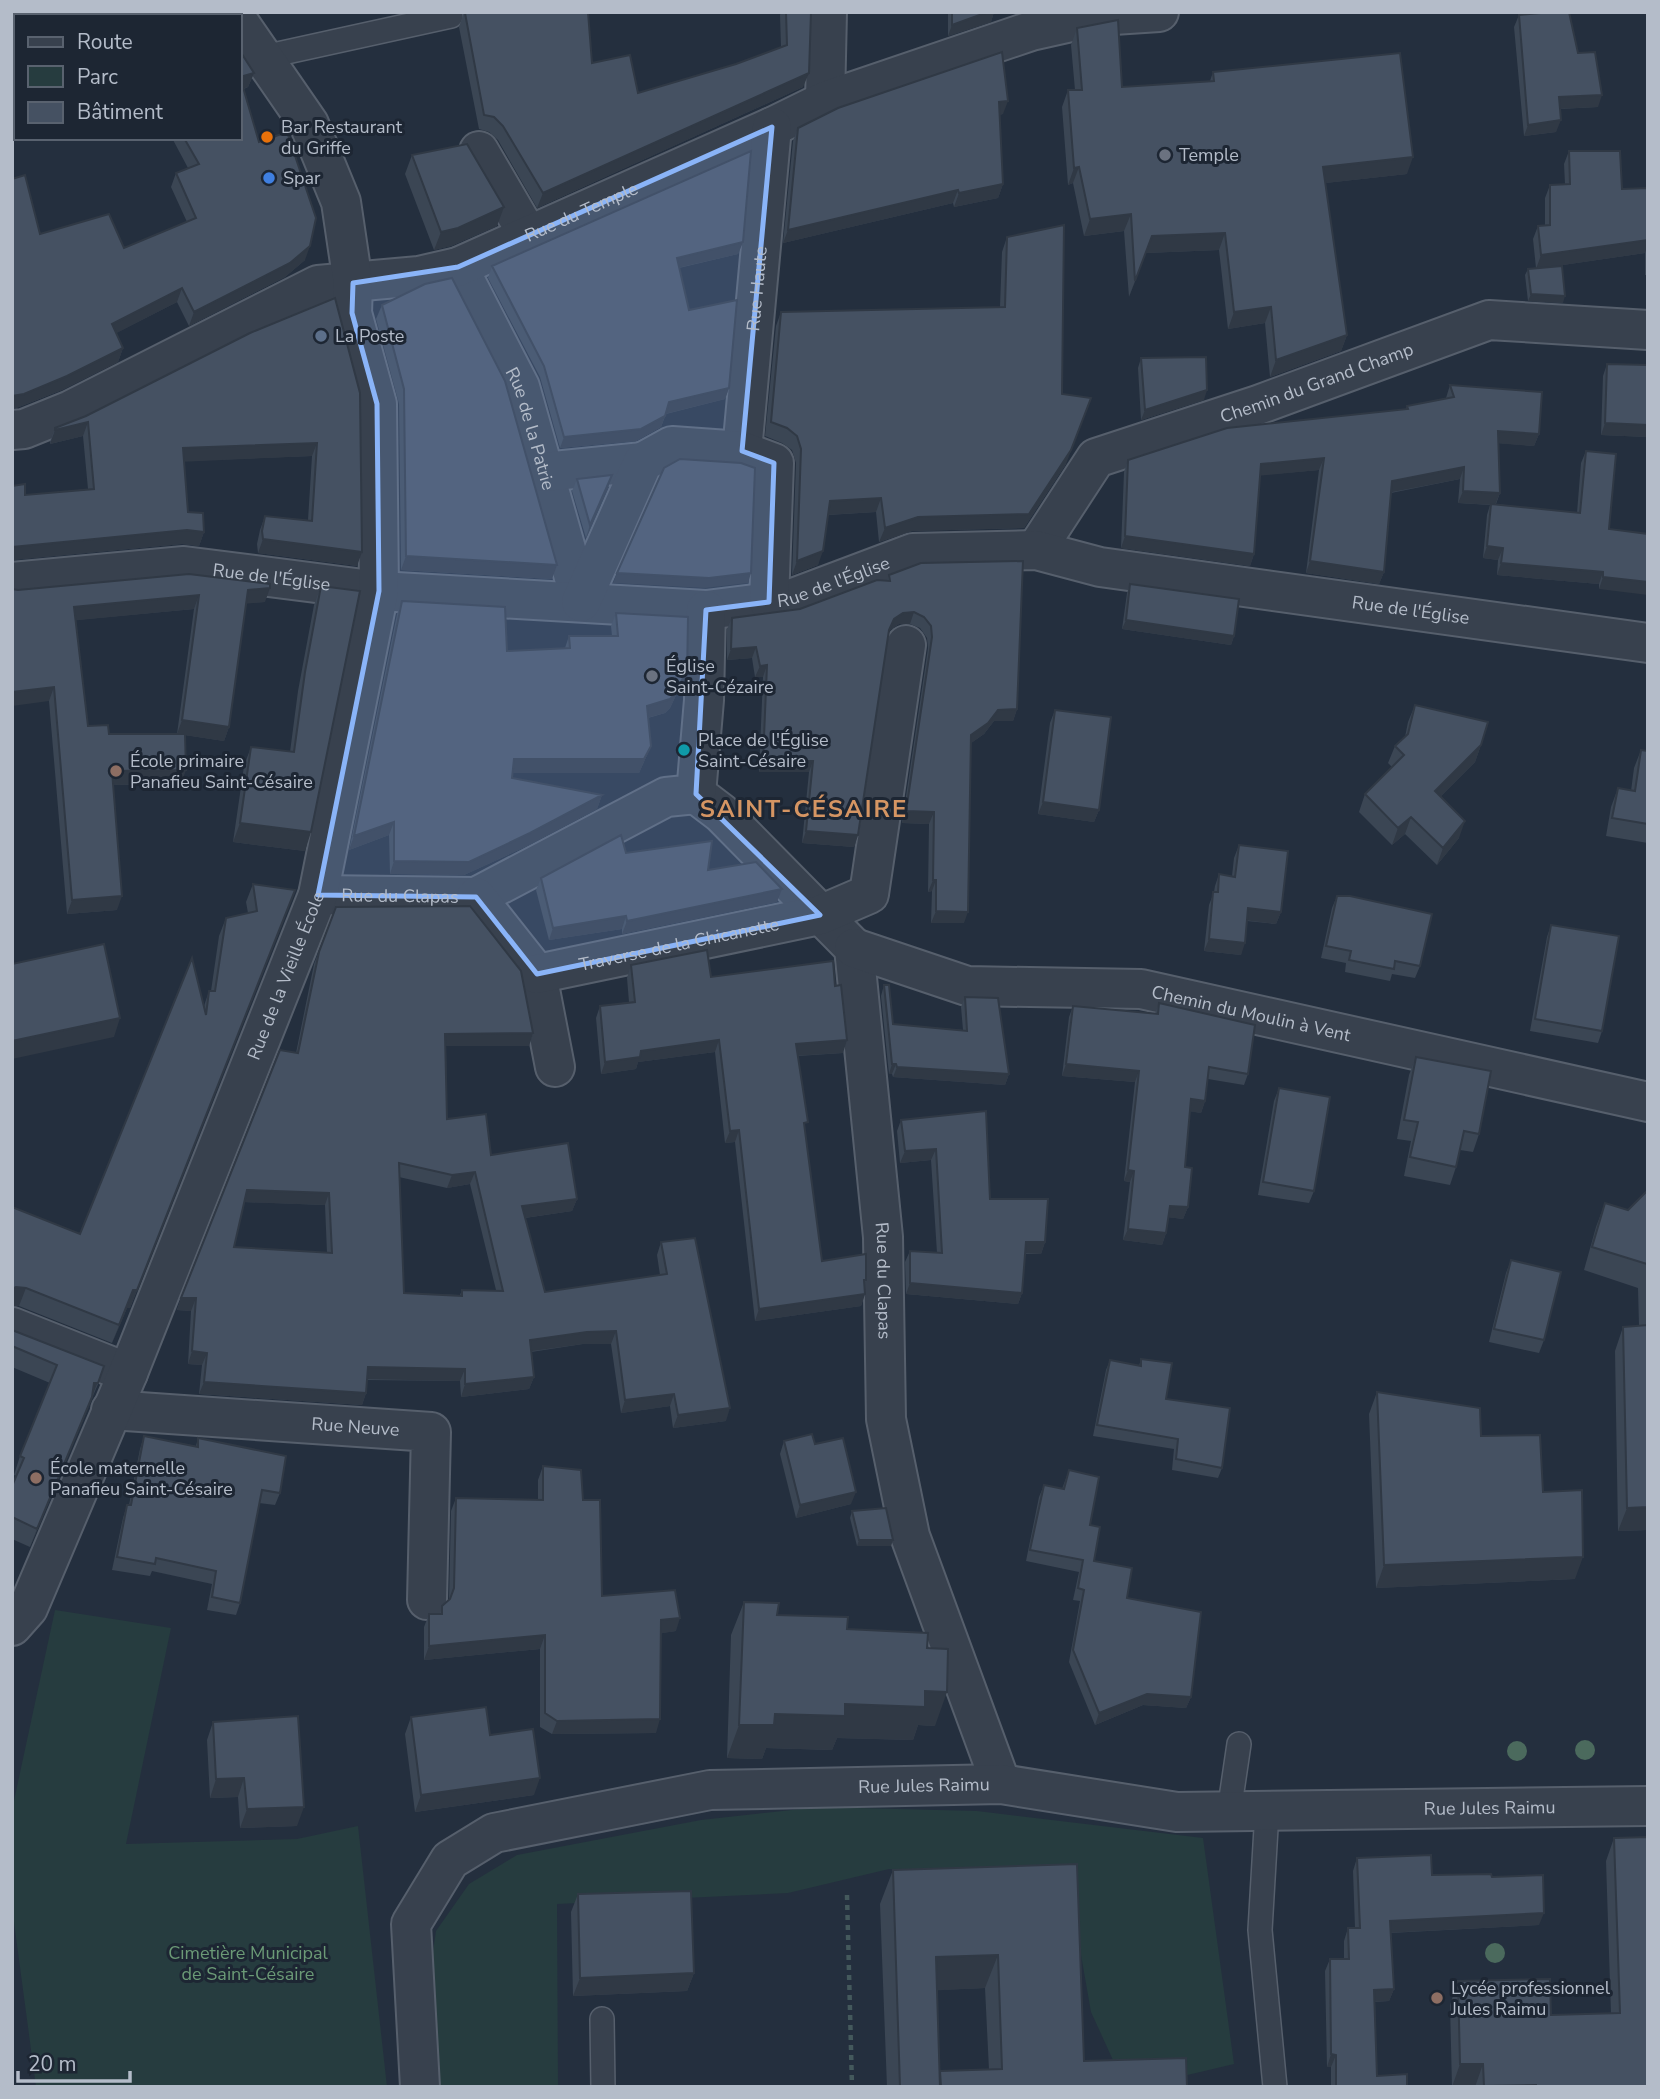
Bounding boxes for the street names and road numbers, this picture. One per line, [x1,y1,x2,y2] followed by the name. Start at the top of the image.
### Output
[521,176,642,248] street label: Rue du Temple
[741,245,773,332] street label: Rue Haute
[1217,337,1417,429] street label: Chemin du Grand Champ
[500,363,561,493] street label: Rue de la Patrie
[776,551,893,613] street label: Rue de l'Église
[211,558,332,597] street label: Rue de l'Église
[1350,590,1471,630] street label: Rue de l'Église
[341,883,459,909] street label: Rue du Clapas
[242,888,330,1063] street label: Rue de la Vieille École
[577,912,781,977] street label: Traverse de la Chicanette
[1149,980,1354,1047] street label: Chemin du Moulin à Vent
[870,1221,897,1339] street label: Rue du Clapas
[311,1412,400,1442] street label: Rue Neuve
[858,1772,990,1799] street label: Rue Jules Raimu
[1424,1795,1556,1821] street label: Rue Jules Raimu

